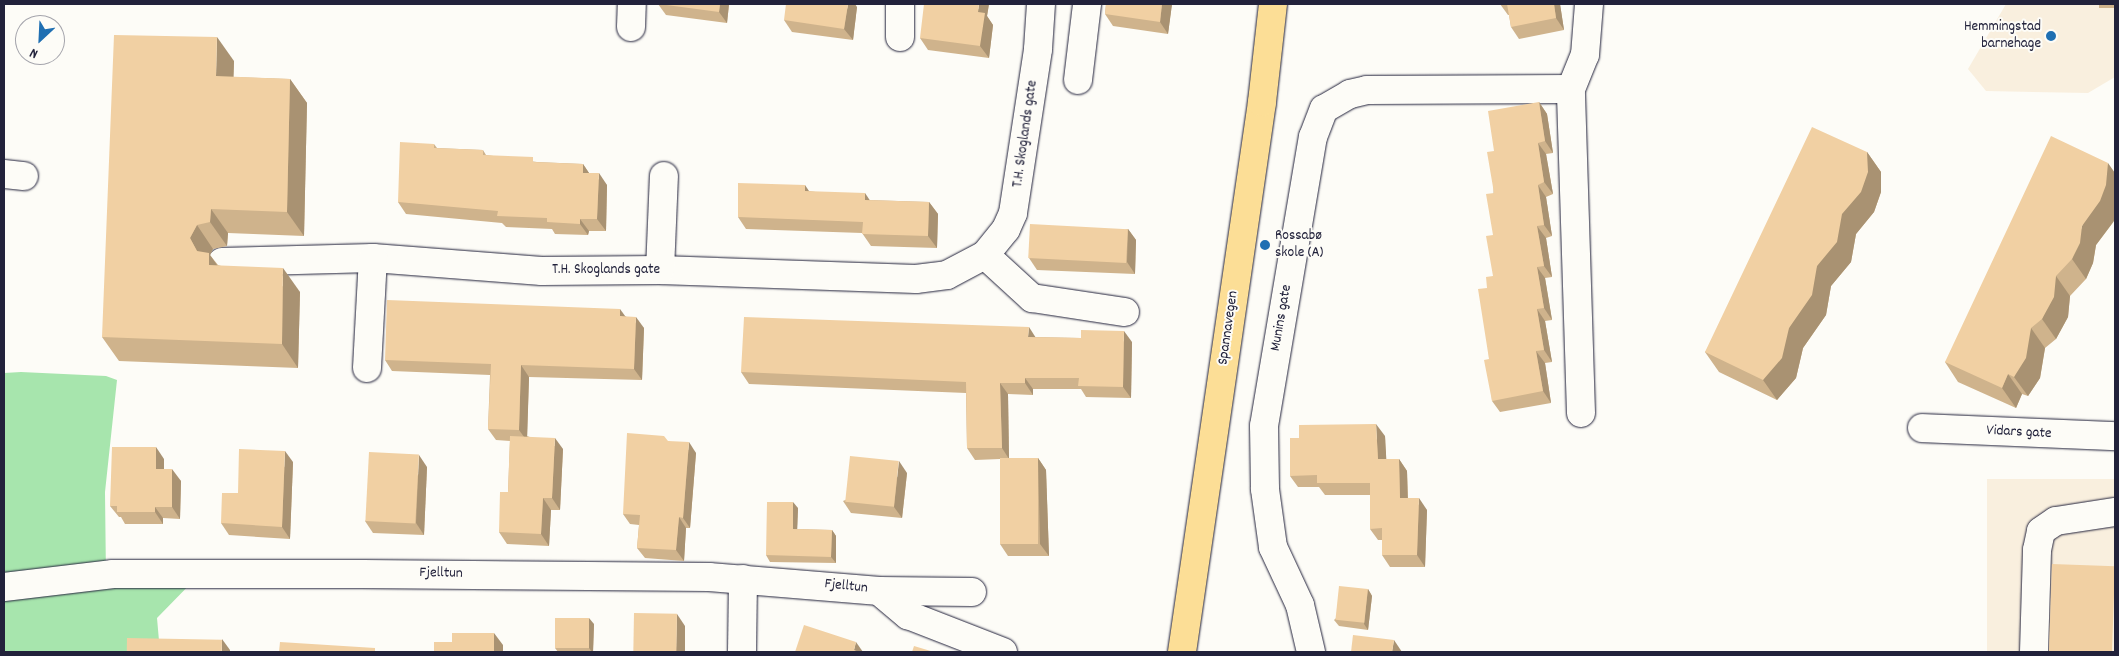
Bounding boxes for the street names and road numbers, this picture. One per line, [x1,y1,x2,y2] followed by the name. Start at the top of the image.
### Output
[1010,79,1042,189] street label: T.H. Skoglands gate
[552,262,660,280] street label: T.H. Skoglands gate
[1267,283,1297,353] street label: Munins gate
[1215,290,1243,366] street label: Spannavegen
[1986,422,2052,444] street label: Vidars gate
[419,565,463,583] street label: Fjelltun
[824,576,868,598] street label: Fjelltun

